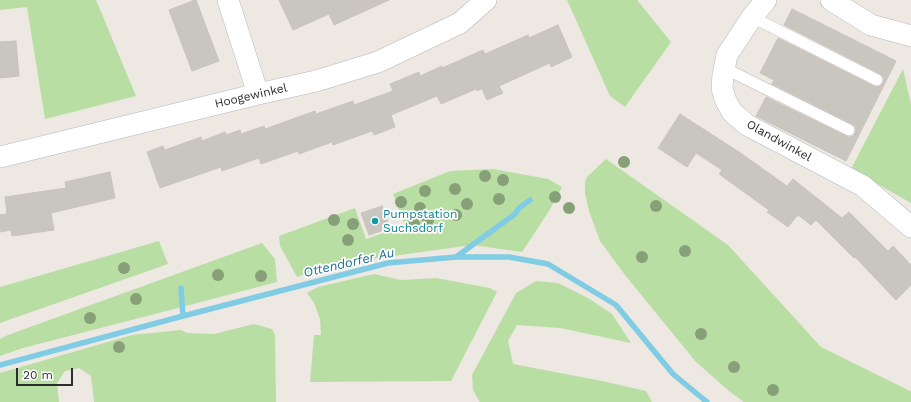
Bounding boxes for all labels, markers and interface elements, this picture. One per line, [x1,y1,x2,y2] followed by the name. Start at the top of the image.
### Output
[213,81,289,111] street label: Hoogewinkel
[744,117,814,165] street label: Olandwinkel
[383,207,457,235] place label: Pumpstation Suchsdorf
[370,216,380,226] marker: Pumpstation Suchsdorf
[302,245,396,281] water label: Ottendorfer Au
[18,360,75,386] scale bar
[23,368,53,382] text: 20 m

